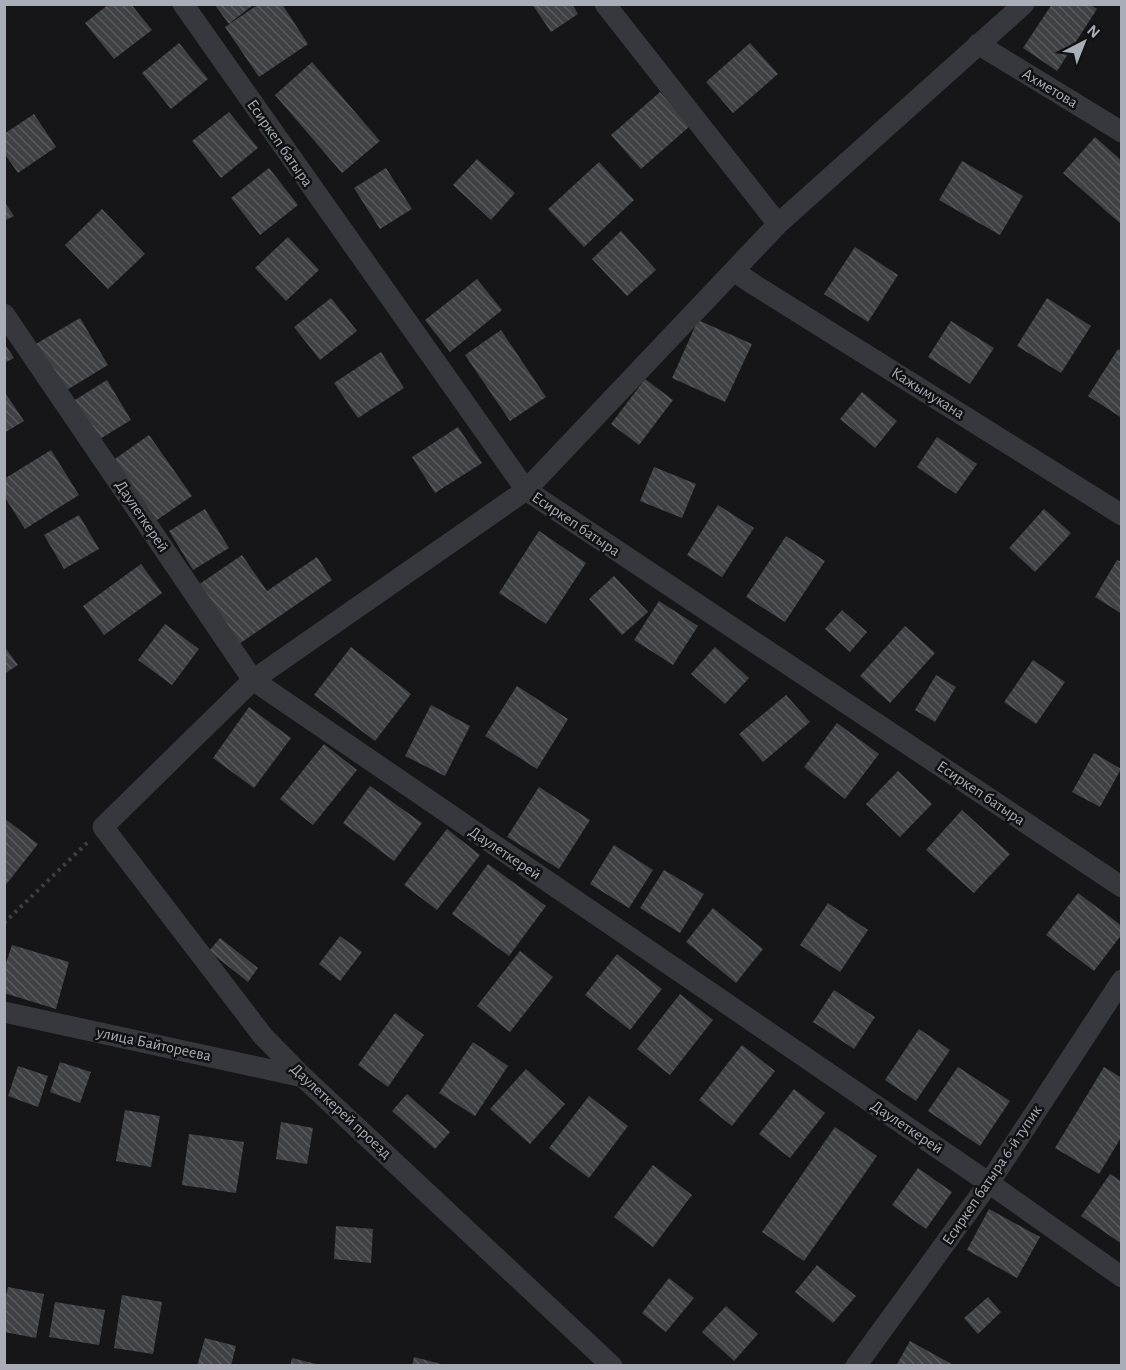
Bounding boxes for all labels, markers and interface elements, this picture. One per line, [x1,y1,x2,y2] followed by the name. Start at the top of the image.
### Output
[1054,12,1114,72] north arrow
[1084,22,1103,41] text: N
[1019,65,1081,111] street label: Ахметова
[244,96,316,190] street label: Есиркеп батыра
[888,364,967,423] street label: Кажымукана
[111,477,172,555] street label: Даулеткерей
[529,489,623,559] street label: Есиркеп батыра
[934,758,1028,828] street label: Есиркеп батыра
[466,823,544,884] street label: Даулеткерей
[94,1024,213,1065] street label: улица Байтореева
[287,1060,395,1162] street label: Даулеткерей проезд
[868,1097,946,1158] street label: Даулеткерей
[939,1102,1046,1248] street label: Есиркеп батыра 6-й тупик

